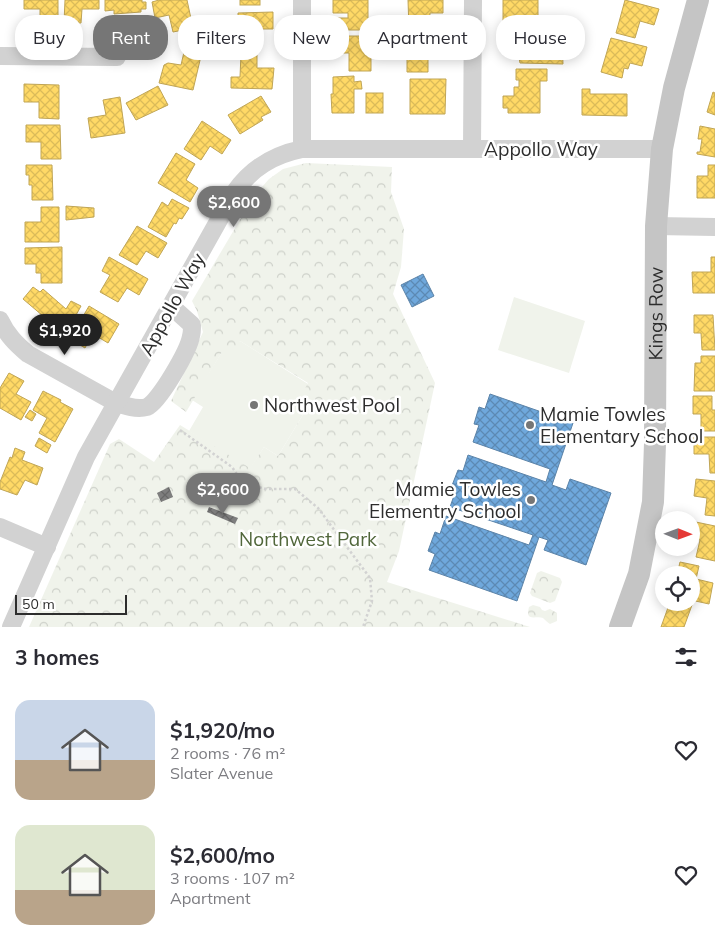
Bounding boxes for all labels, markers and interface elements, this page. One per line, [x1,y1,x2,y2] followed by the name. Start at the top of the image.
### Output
[15,15,83,60] chip: Buy
[93,15,168,60] chip: Rent
[178,15,264,60] chip: Filters
[274,15,349,60] chip: New
[359,15,486,60] chip: Apartment
[496,15,585,60] chip: House
[484,137,598,161] street label: Appollo Way
[193,186,275,228] pin: $2,600
[208,192,260,212] text: $2,600
[134,248,210,360] street label: Appollo Way
[643,267,668,361] street label: Kings Row
[24,314,106,356] pin: $1,920
[39,320,91,340] text: $1,920
[264,393,400,417] place label: Northwest Pool
[248,399,260,411] marker: Northwest Pool
[540,402,703,448] place label: Mamie Towles Elementary School
[524,419,536,431] marker: Mamie Towles Elementary School
[182,472,264,515] pin: $2,600
[369,477,521,523] place label: Mamie Towles Elementry School
[197,479,249,499] text: $2,600
[525,494,537,506] marker: Mamie Towles Elementry School
[655,511,700,556] north arrow
[655,511,700,611] map controls
[239,527,377,551] park label: Northwest Park
[655,566,700,611] button: locate
[15,592,128,615] scale bar
[22,595,55,613] text: 50 m
[672,643,700,671] icon: filters
[15,644,99,670] text: 3 homes
[170,717,275,743] text: $1,920/mo
[55,720,115,780] icon: home
[672,736,700,764] icon: heart
[170,743,285,763] text: 2 rooms · 76 m²
[170,763,273,783] text: Slater Avenue
[170,842,275,868] text: $2,600/mo
[55,845,115,905] icon: home
[672,861,700,889] icon: heart
[170,868,295,888] text: 3 rooms · 107 m²
[170,888,251,908] text: Apartment

